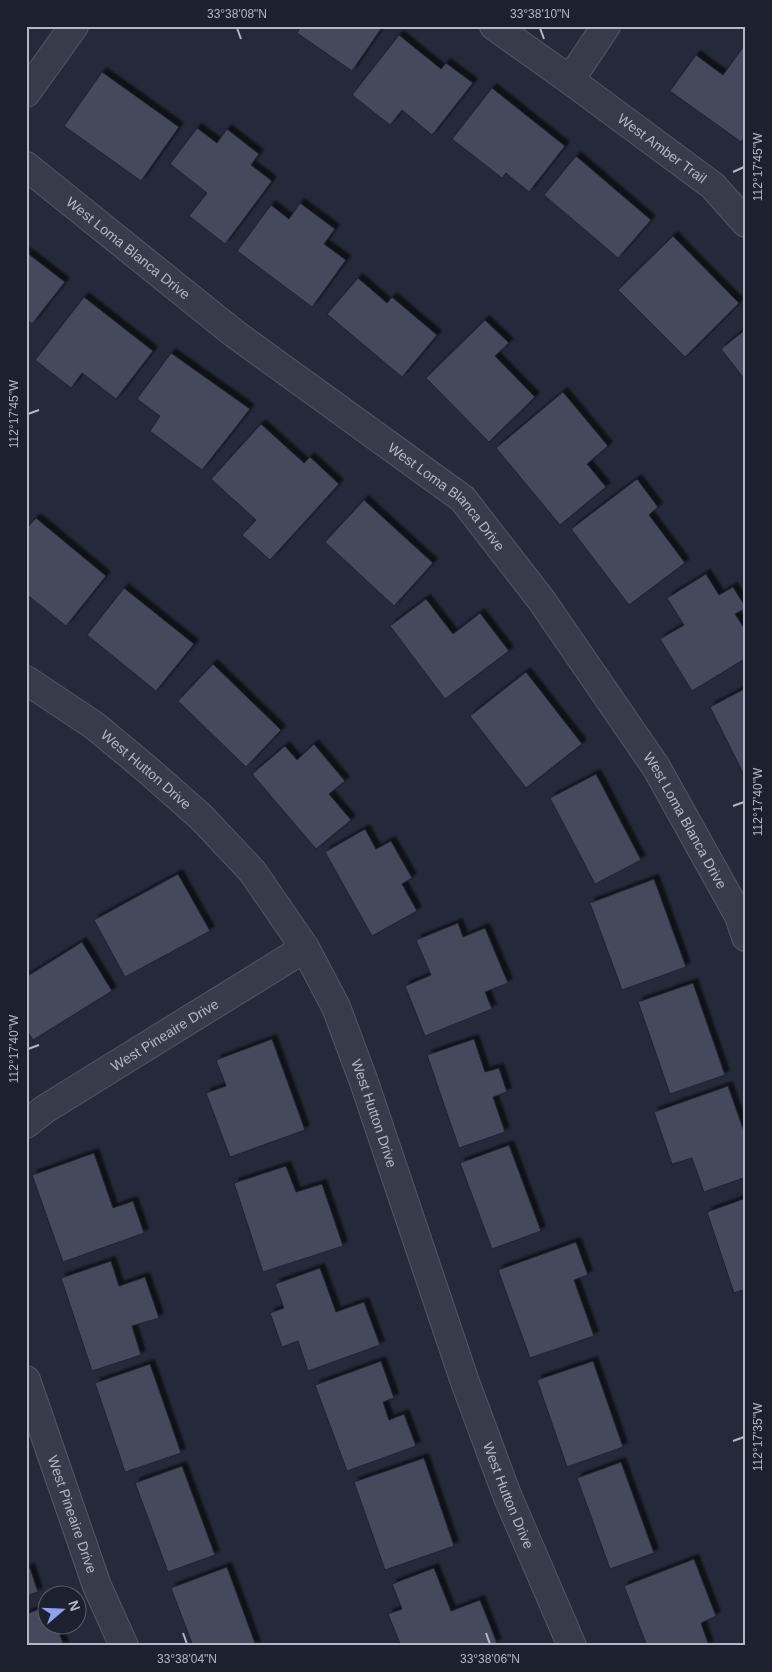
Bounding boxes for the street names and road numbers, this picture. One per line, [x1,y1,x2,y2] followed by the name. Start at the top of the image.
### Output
[615,110,710,186] street label: West Amber Trail
[63,194,193,303] street label: West Loma Blanca Drive
[385,439,508,554] street label: West Loma Blanca Drive
[98,726,195,813] street label: West Hutton Drive
[640,749,730,892] street label: West Loma Blanca Drive
[108,995,222,1074] street label: West Pineaire Drive
[348,1057,400,1170] street label: West Hutton Drive
[480,1440,537,1551] street label: West Hutton Drive
[45,1453,100,1575] street label: West Pineaire Drive

